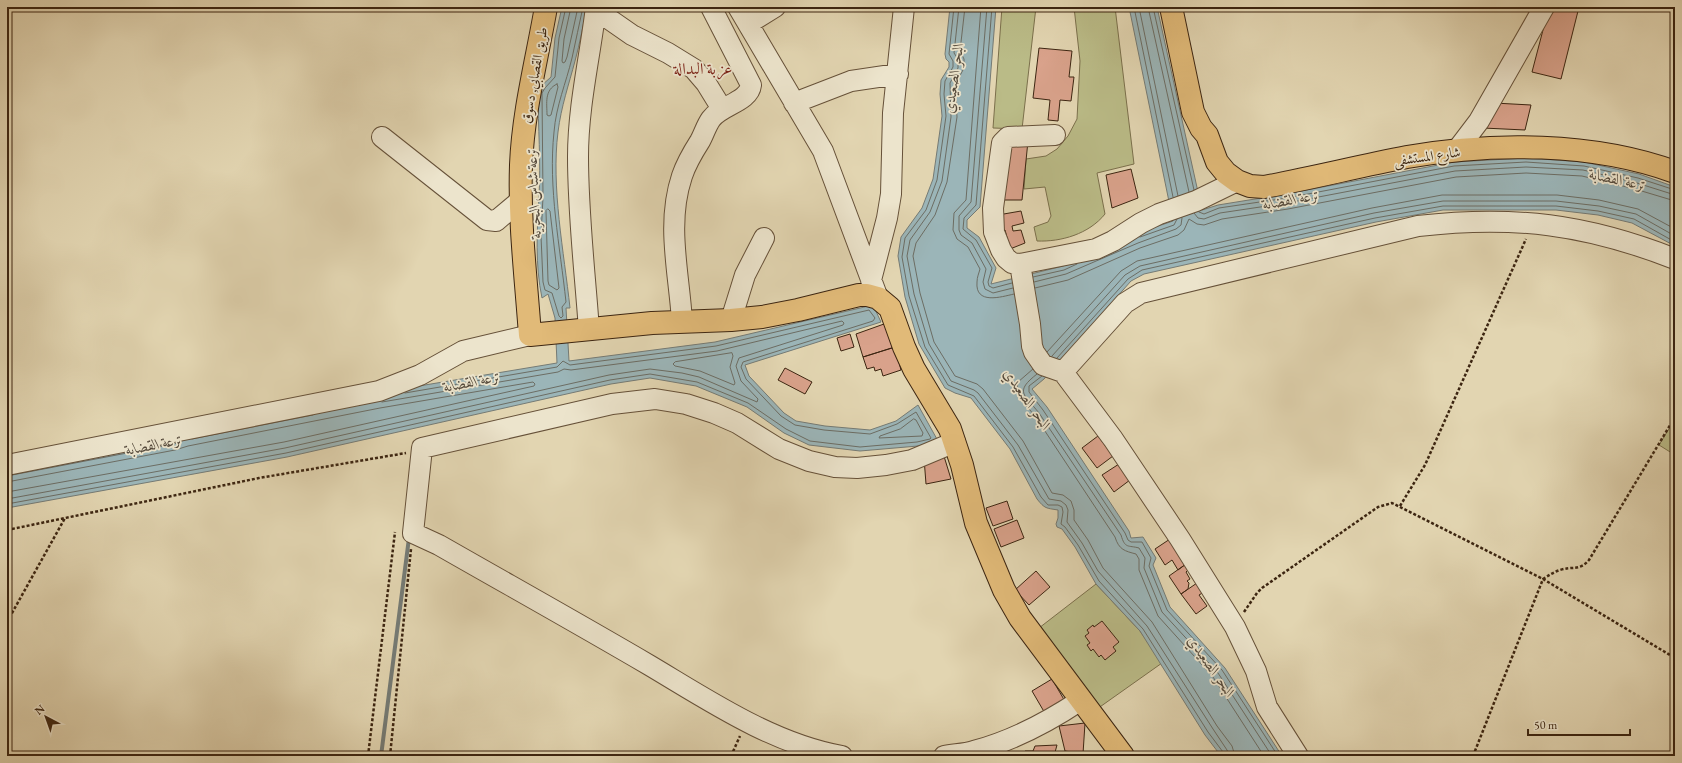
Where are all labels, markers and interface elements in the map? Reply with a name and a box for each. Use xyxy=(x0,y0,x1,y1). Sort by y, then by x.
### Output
street label: طريق القصابي, دسوق xyxy=(517,25,554,125)
water label: البحر الصعيدي xyxy=(939,41,970,115)
district label: عزبة البدالة xyxy=(673,58,732,80)
street label: شارع المستشفى xyxy=(1393,142,1462,173)
water label: ترعة شباس البحرية xyxy=(521,147,546,241)
water label: ترعة القضابة xyxy=(1586,163,1648,194)
water label: ترعة القضابة xyxy=(1259,185,1321,214)
water label: البحر الصعيدي xyxy=(997,364,1056,435)
water label: ترعة القضابة xyxy=(440,366,502,396)
water label: ترعة القضابة xyxy=(122,429,184,459)
water label: البحر الصعيدي xyxy=(1181,631,1240,702)
north arrow xyxy=(26,697,66,737)
text: N xyxy=(31,701,47,718)
scale bar xyxy=(1528,711,1630,737)
text: 50 m xyxy=(1534,717,1558,733)

